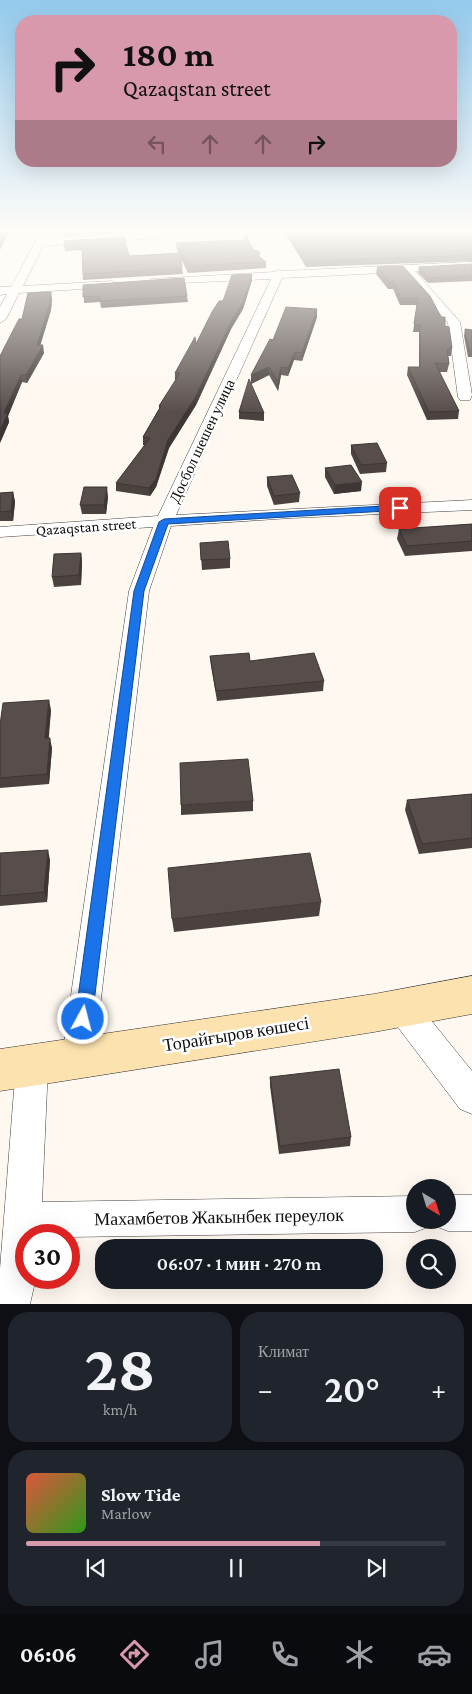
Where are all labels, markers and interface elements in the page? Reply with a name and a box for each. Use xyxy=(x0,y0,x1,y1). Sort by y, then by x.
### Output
icon: right xyxy=(40,35,105,100)
text: 180 m xyxy=(123,35,214,74)
text: Qazaqstan street xyxy=(123,76,271,101)
icon: left xyxy=(143,130,171,158)
icon: ahead xyxy=(196,130,224,158)
icon: ahead xyxy=(249,130,277,158)
icon: right xyxy=(302,130,330,158)
street label: Досбол шешен улица xyxy=(166,376,238,505)
pin xyxy=(379,487,421,529)
icon: arrive xyxy=(386,494,414,522)
street label: Qazaqstan street xyxy=(35,515,138,539)
position arrow xyxy=(56,992,108,1044)
street label: Торайғыров көшесі xyxy=(162,1013,310,1055)
north arrow xyxy=(406,1179,456,1229)
map controls xyxy=(406,1179,456,1289)
street label: Махамбетов Жакынбек переулок xyxy=(94,1205,344,1229)
speed limit sign: 30 xyxy=(15,1224,80,1289)
button: search xyxy=(406,1239,456,1289)
text: 06:07 · 1 мин · 270 m xyxy=(157,1253,321,1274)
text: 28 xyxy=(85,1332,155,1404)
text: Климат xyxy=(258,1343,309,1360)
text: 20° xyxy=(324,1368,380,1410)
text: − xyxy=(258,1374,273,1405)
text: + xyxy=(431,1374,446,1405)
text: km/h xyxy=(103,1401,137,1418)
text: Slow Tide xyxy=(101,1484,181,1505)
text: Marlow xyxy=(101,1505,151,1522)
icon: previous xyxy=(82,1554,110,1582)
icon: pause xyxy=(222,1554,250,1582)
icon: next xyxy=(362,1554,390,1582)
icon: directions xyxy=(117,1637,152,1672)
icon: music xyxy=(192,1637,227,1672)
icon: phone xyxy=(267,1637,302,1672)
icon: climate xyxy=(342,1637,377,1672)
icon: car xyxy=(417,1637,452,1672)
text: 06:06 xyxy=(20,1642,77,1667)

